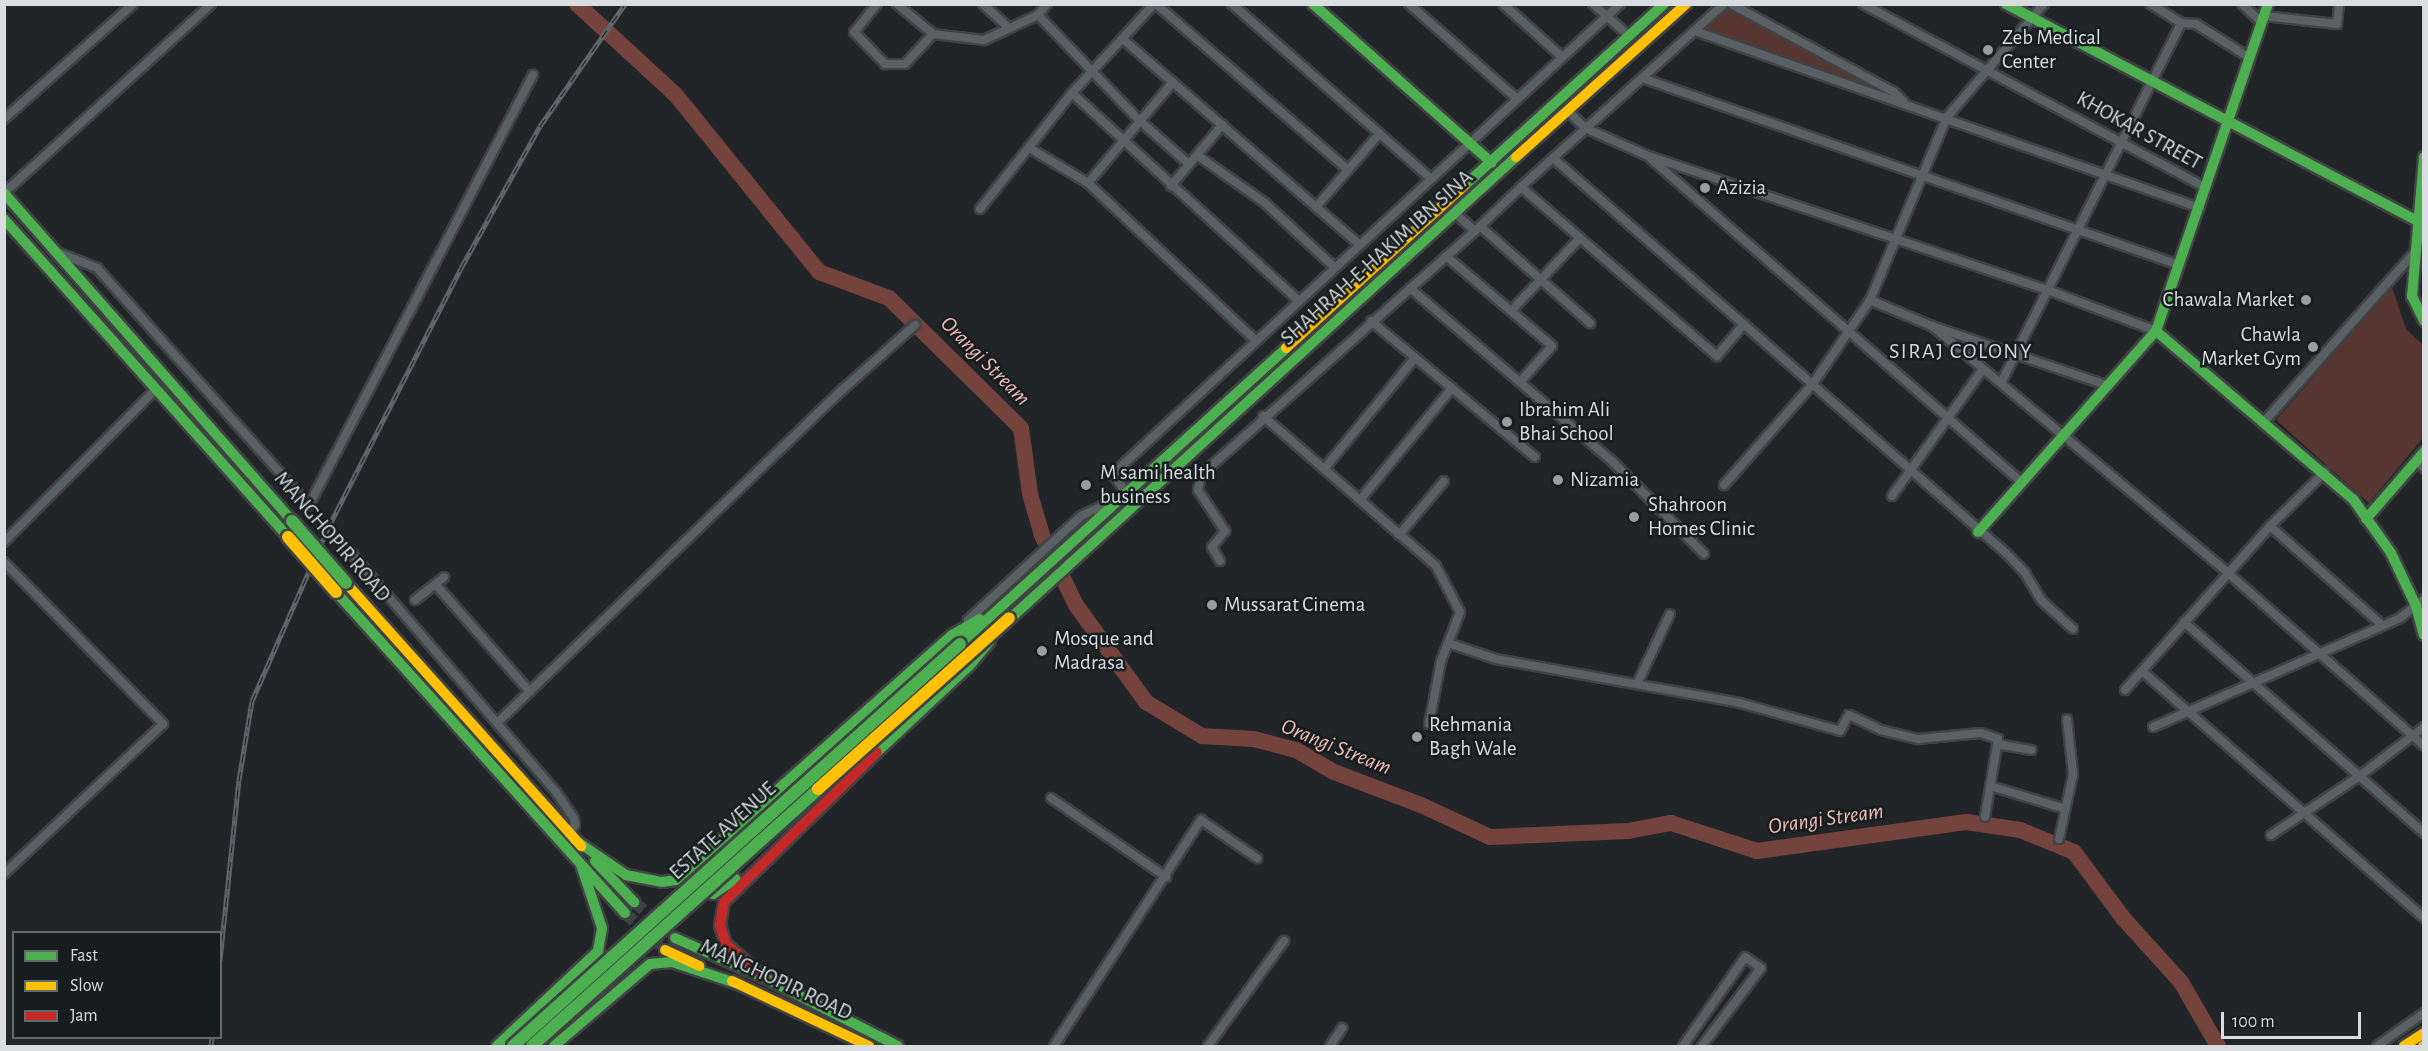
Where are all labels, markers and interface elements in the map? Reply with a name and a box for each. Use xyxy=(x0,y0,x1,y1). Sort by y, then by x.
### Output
place label: Zeb Medical Center xyxy=(2002,25,2101,75)
marker: Zeb Medical Center xyxy=(1979,41,1997,59)
street label: KHOKAR STREET xyxy=(2072,86,2206,176)
street label: SHAHRAH-E-HAKIM IBN SINA xyxy=(1276,165,1478,351)
place label: Azizia xyxy=(1717,175,1766,201)
marker: Azizia xyxy=(1698,181,1712,195)
place label: Chawala Market xyxy=(2163,287,2294,313)
marker: Chawala Market xyxy=(2299,293,2313,307)
water label: Orangi Stream xyxy=(935,311,1035,411)
place label: Chawla Market Gym xyxy=(2201,322,2301,372)
district label: SIRAJ COLONY xyxy=(1889,339,2033,365)
marker: Chawla Market Gym xyxy=(2306,340,2320,354)
place label: Ibrahim Ali Bhai School xyxy=(1519,397,1614,447)
marker: Ibrahim Ali Bhai School xyxy=(1500,415,1514,429)
place label: M sami health business xyxy=(1100,460,1216,510)
street label: MANGHOPIR ROAD xyxy=(269,467,395,607)
place label: Nizamia xyxy=(1570,467,1639,493)
marker: Nizamia xyxy=(1551,473,1565,487)
marker: M sami health business xyxy=(1077,476,1095,494)
place label: Shahroon Homes Clinic xyxy=(1648,492,1755,542)
marker: Shahroon Homes Clinic xyxy=(1625,508,1643,526)
place label: Mussarat Cinema xyxy=(1224,592,1365,618)
marker: Mussarat Cinema xyxy=(1205,598,1219,612)
place label: Mosque and Madrasa xyxy=(1054,626,1154,676)
marker: Mosque and Madrasa xyxy=(1035,644,1049,658)
place label: Rehmania Bagh Wale xyxy=(1429,712,1517,762)
water label: Orangi Stream xyxy=(1277,713,1395,781)
marker: Rehmania Bagh Wale xyxy=(1410,730,1424,744)
street label: ESTATE AVENUE xyxy=(664,776,782,886)
water label: Orangi Stream xyxy=(1767,798,1885,840)
legend xyxy=(12,931,222,1039)
street label: MANGHOPIR ROAD xyxy=(696,934,856,1026)
text: Fast xyxy=(70,947,98,965)
text: Slow xyxy=(70,977,103,995)
scale bar xyxy=(2224,1000,2364,1038)
text: Jam xyxy=(70,1007,98,1025)
text: 100 m xyxy=(2232,1013,2275,1031)

